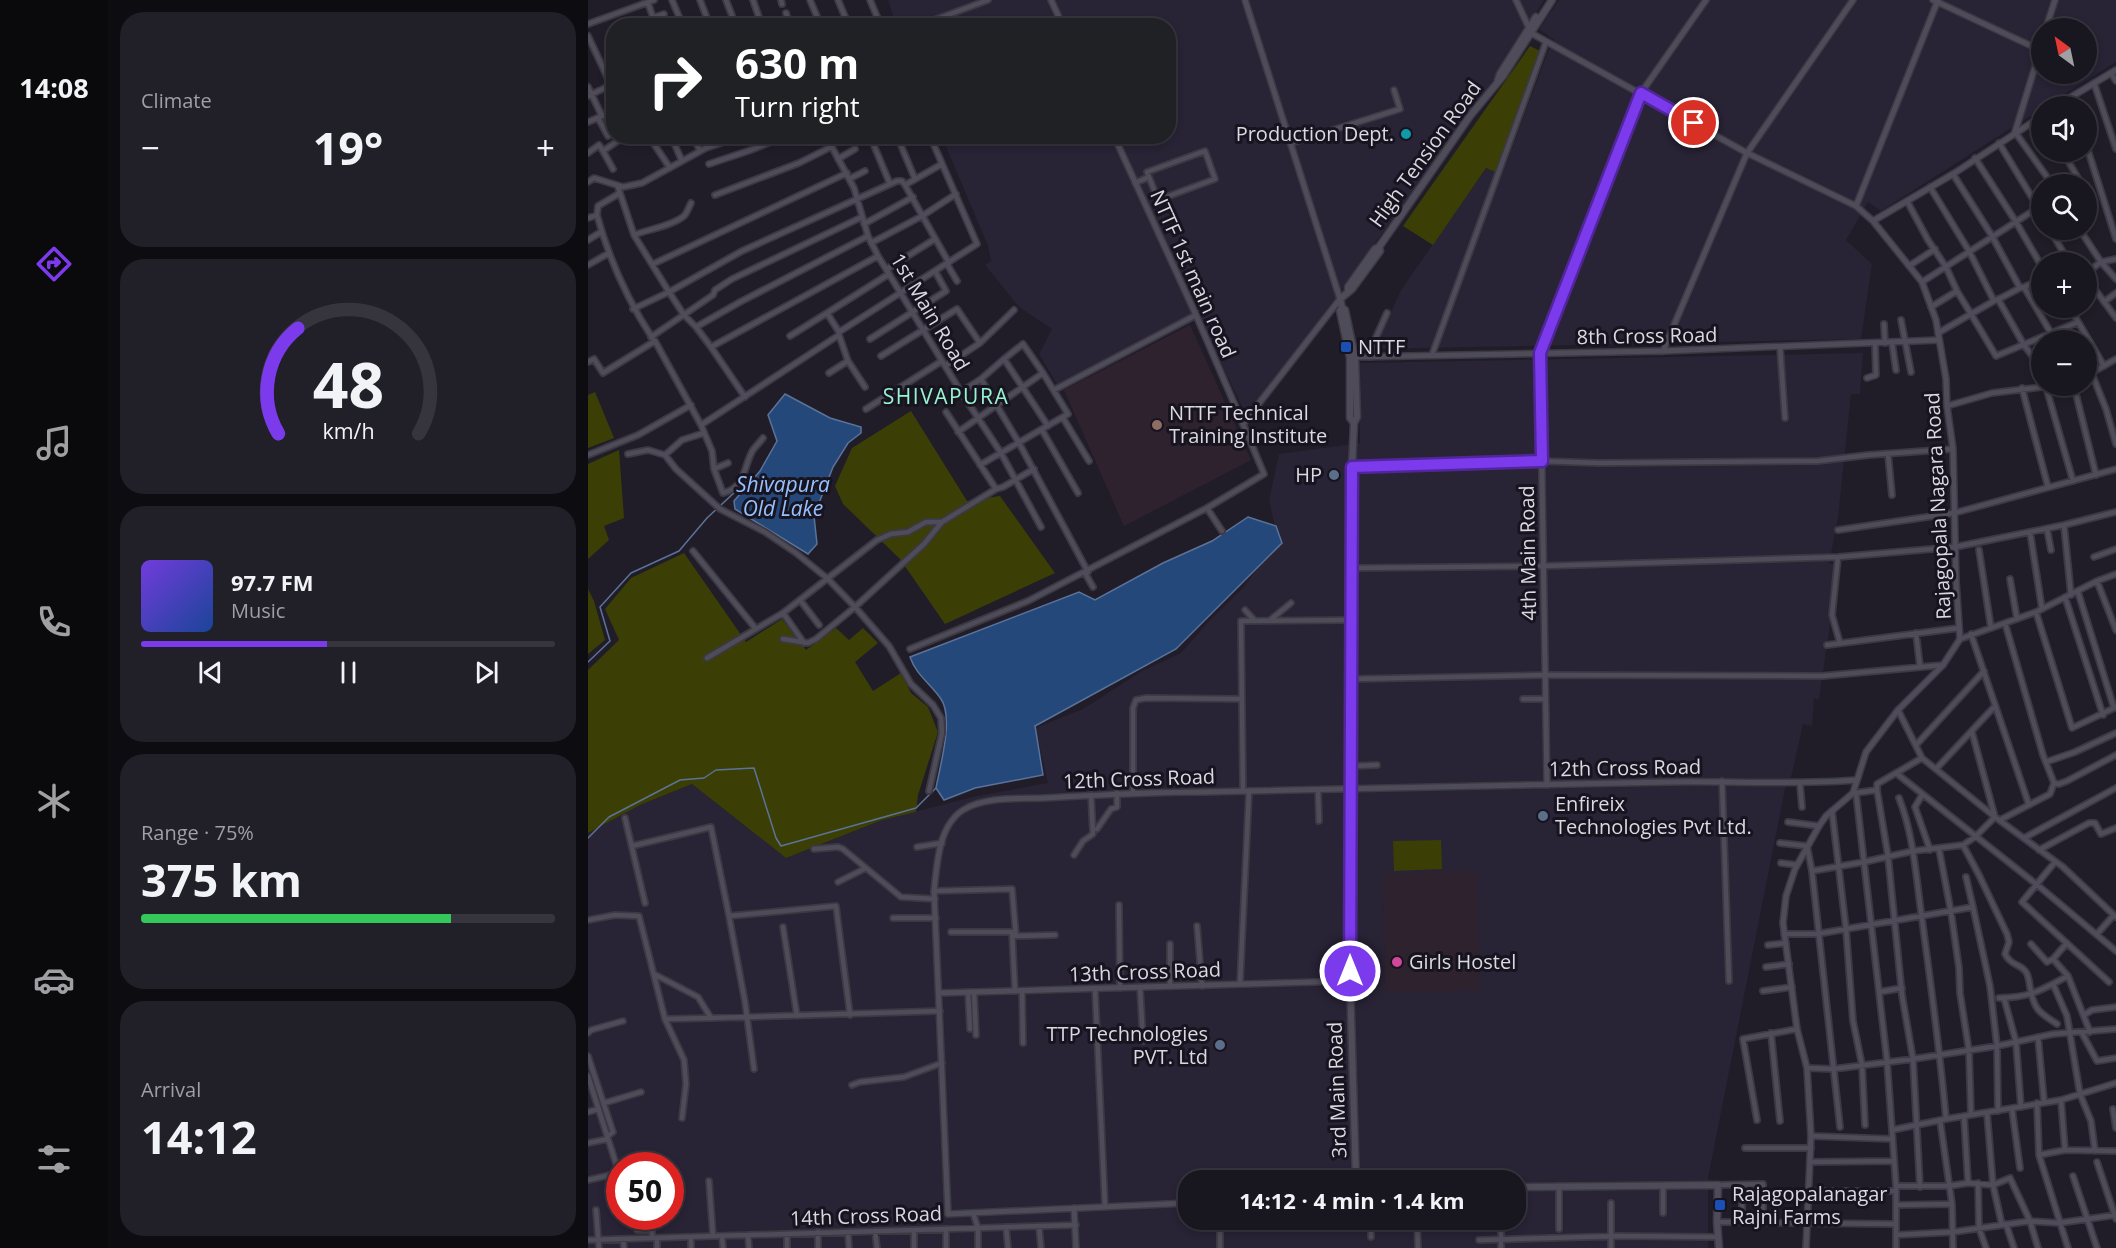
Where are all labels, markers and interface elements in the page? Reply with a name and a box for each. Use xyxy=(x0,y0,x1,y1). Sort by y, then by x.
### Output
north arrow xyxy=(2031,18,2097,84)
map controls xyxy=(2031,18,2097,396)
text: 630 m xyxy=(735,34,859,91)
icon: right xyxy=(636,42,714,120)
text: 14:08 xyxy=(19,69,89,106)
street label: High Tension Road xyxy=(1362,75,1487,232)
text: Climate xyxy=(141,87,212,114)
text: Turn right xyxy=(735,88,860,125)
button: sound xyxy=(2031,96,2097,162)
pin xyxy=(1668,97,1719,148)
icon: arrive xyxy=(1677,106,1710,139)
text: 19° xyxy=(313,117,383,178)
place label: Production Dept. xyxy=(1236,120,1394,147)
text: − xyxy=(141,125,160,170)
text: + xyxy=(536,125,555,170)
marker: Production Dept. xyxy=(1399,127,1413,141)
button: search xyxy=(2031,174,2097,240)
street label: NTTF 1st main road xyxy=(1144,185,1243,362)
icon: directions xyxy=(33,243,75,285)
street label: 1st Main Road xyxy=(885,248,976,376)
button: + xyxy=(2031,252,2097,318)
street label: 8th Cross Road xyxy=(1576,321,1718,350)
button: − xyxy=(2031,330,2097,396)
place label: NTTF xyxy=(1358,333,1405,360)
marker: NTTF xyxy=(1339,340,1353,354)
text: 48 xyxy=(312,341,384,426)
district label: SHIVAPURA xyxy=(883,382,1009,410)
street label: Rajagopala Nagara Road xyxy=(1918,392,1957,620)
place label: NTTF Technical Training Institute xyxy=(1169,399,1327,449)
text: km/h xyxy=(322,416,374,445)
marker: NTTF Technical Training Institute xyxy=(1150,418,1164,432)
icon: music xyxy=(33,422,75,464)
place label: HP xyxy=(1295,461,1322,488)
marker: HP xyxy=(1327,468,1341,482)
water label: Shivapura Old Lake xyxy=(736,470,830,522)
street label: 4th Main Road xyxy=(1513,485,1542,621)
text: 97.7 FM xyxy=(231,567,314,597)
text: Music xyxy=(231,597,285,624)
icon: phone xyxy=(33,601,75,643)
icon: previous xyxy=(194,656,227,689)
icon: pause xyxy=(332,656,365,689)
icon: next xyxy=(470,656,503,689)
street label: 12th Cross Road xyxy=(1549,753,1701,782)
street label: 12th Cross Road xyxy=(1062,762,1216,795)
icon: climate xyxy=(33,780,75,822)
place label: Enfireix Technologies Pvt Ltd. xyxy=(1555,790,1752,840)
marker: Enfireix Technologies Pvt Ltd. xyxy=(1536,809,1550,823)
text: Range · 75% xyxy=(141,819,254,846)
text: 375 km xyxy=(141,849,302,910)
position arrow xyxy=(1318,939,1382,1003)
place label: Girls Hostel xyxy=(1409,948,1516,975)
street label: 13th Cross Road xyxy=(1068,955,1222,988)
marker: Girls Hostel xyxy=(1390,955,1404,969)
icon: car xyxy=(33,959,75,1001)
place label: TTP Technologies PVT. Ltd xyxy=(1047,1020,1208,1070)
street label: 3rd Main Road xyxy=(1321,1021,1352,1159)
marker: TTP Technologies PVT. Ltd xyxy=(1213,1038,1227,1052)
text: Arrival xyxy=(141,1076,201,1103)
text: 14:12 xyxy=(141,1106,257,1167)
icon: filters xyxy=(33,1138,75,1180)
speed limit sign: 50 xyxy=(606,1152,684,1230)
place label: Rajagopalanagar Rajni Farms xyxy=(1732,1180,1888,1230)
text: 14:12 · 4 min · 1.4 km xyxy=(1239,1185,1465,1215)
marker: Rajagopalanagar Rajni Farms xyxy=(1713,1198,1727,1212)
street label: 14th Cross Road xyxy=(789,1199,943,1232)

